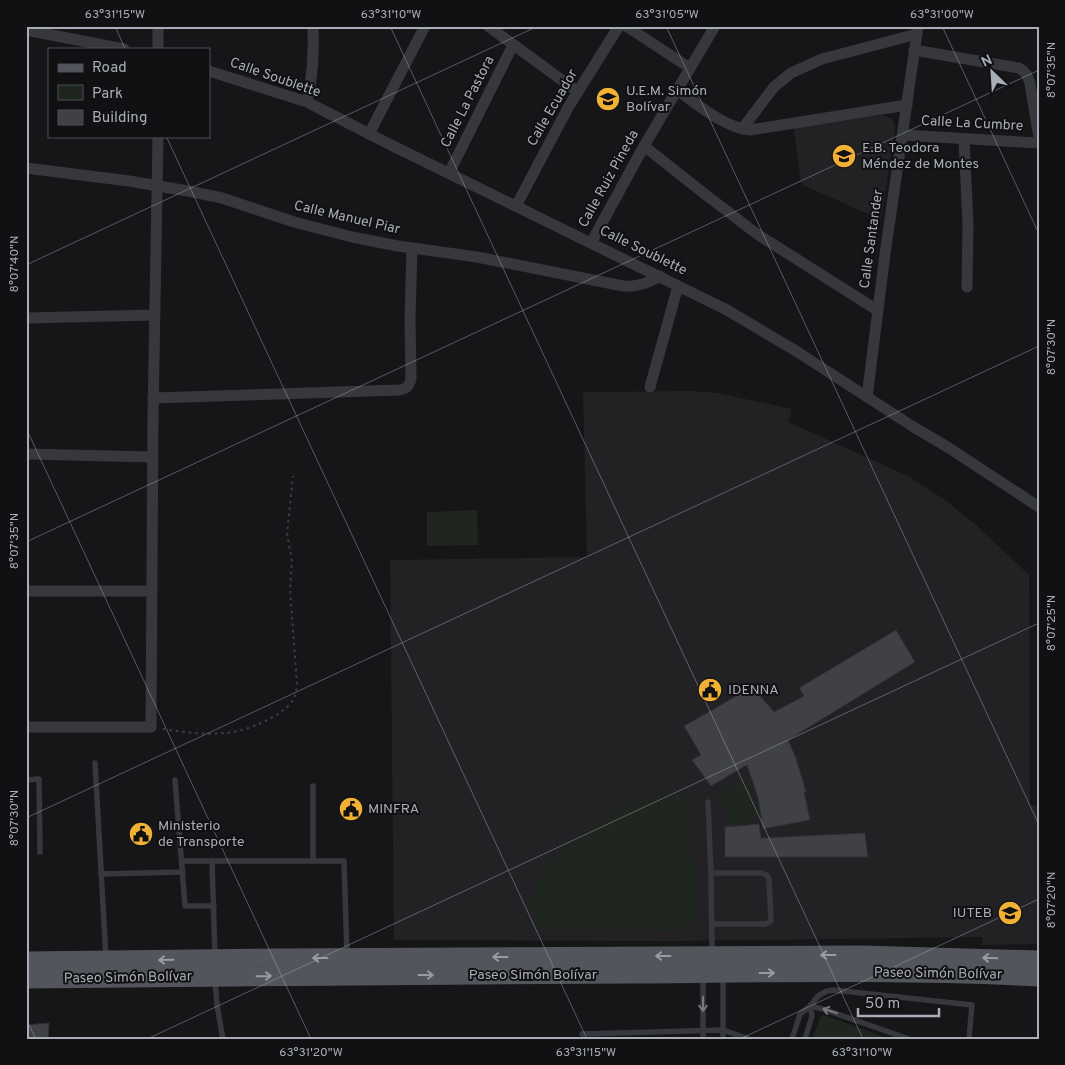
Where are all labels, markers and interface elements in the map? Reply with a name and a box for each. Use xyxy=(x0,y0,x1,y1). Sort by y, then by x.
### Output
text: 63°31'15"W xyxy=(85,7,145,23)
text: 63°31'10"W xyxy=(361,7,421,23)
text: 63°31'05"W xyxy=(635,7,699,23)
text: 63°31'00"W xyxy=(910,7,974,23)
text: 8°07'35"N xyxy=(1044,42,1060,98)
legend xyxy=(48,48,210,138)
north arrow xyxy=(968,48,1018,98)
text: N xyxy=(979,52,995,71)
street label: Calle La Pastora xyxy=(438,53,498,151)
street label: Calle Soublette xyxy=(227,54,323,102)
text: Road xyxy=(92,59,127,78)
street label: Calle Ecuador xyxy=(524,66,582,149)
place label: U.E.M. Simón Bolívar xyxy=(626,83,707,116)
text: Park xyxy=(92,85,123,104)
school or university icon: U.E.M. Simón Bolívar xyxy=(595,86,621,112)
text: Building xyxy=(92,109,147,128)
street label: Calle La Cumbre xyxy=(920,113,1024,135)
street label: Calle Ruiz Pineda xyxy=(575,127,643,231)
place label: E.B. Teodora Méndez de Montes xyxy=(862,140,979,173)
school or university icon: E.B. Teodora Méndez de Montes xyxy=(831,143,857,169)
street label: Calle Santander xyxy=(857,188,887,290)
street label: Calle Manuel Piar xyxy=(292,198,402,239)
street label: Calle Soublette xyxy=(597,223,689,279)
text: 8°07'40"N xyxy=(7,236,23,292)
text: 8°07'30"N xyxy=(1044,319,1060,375)
text: 8°07'35"N xyxy=(7,513,23,569)
text: 8°07'25"N xyxy=(1044,595,1060,651)
public building icon: IDENNA xyxy=(697,677,723,703)
place label: IDENNA xyxy=(728,682,779,699)
text: 8°07'30"N xyxy=(7,790,23,846)
public building icon: MINFRA xyxy=(338,796,364,822)
place label: MINFRA xyxy=(368,801,419,818)
place label: Ministerio de Transporte xyxy=(158,818,244,851)
public building icon: Ministerio de Transporte xyxy=(128,821,154,847)
text: 8°07'20"N xyxy=(1044,872,1060,928)
school or university icon: IUTEB xyxy=(997,900,1023,926)
place label: IUTEB xyxy=(953,905,992,922)
one-way arrow xyxy=(820,950,836,960)
one-way arrow xyxy=(655,951,672,961)
one-way arrow xyxy=(493,952,509,962)
one-way arrow xyxy=(313,953,329,963)
one-way arrow xyxy=(982,954,998,963)
one-way arrow xyxy=(158,955,174,965)
street label: Paseo Simón Bolívar xyxy=(874,964,1003,984)
street label: Paseo Simón Bolívar xyxy=(469,967,598,984)
street label: Paseo Simón Bolívar xyxy=(64,968,193,988)
one-way arrow xyxy=(759,969,775,978)
one-way arrow xyxy=(418,970,434,980)
one-way arrow xyxy=(256,971,272,981)
scale bar xyxy=(858,985,939,1017)
text: 50 m xyxy=(865,995,900,1014)
one-way arrow xyxy=(698,996,708,1012)
one-way arrow xyxy=(822,1006,838,1016)
text: 63°31'20"W xyxy=(279,1045,343,1061)
text: 63°31'15"W xyxy=(556,1045,616,1061)
text: 63°31'10"W xyxy=(832,1045,892,1061)

